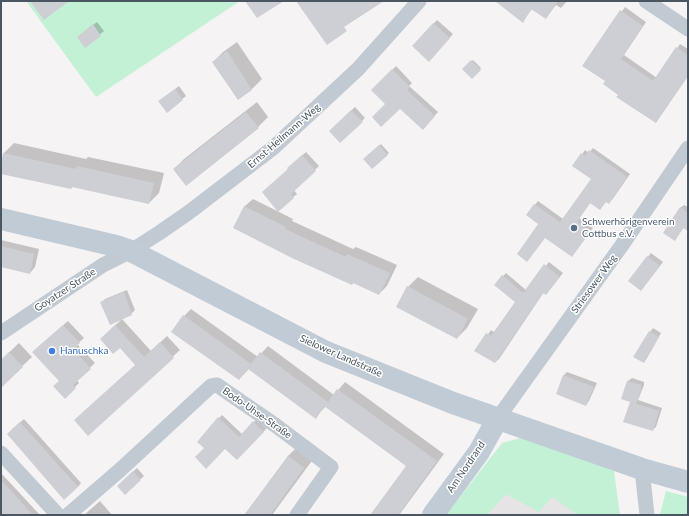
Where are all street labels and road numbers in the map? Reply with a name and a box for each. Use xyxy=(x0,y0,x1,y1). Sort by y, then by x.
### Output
street label: Ernst-Heilmann-Weg xyxy=(245,101,323,171)
street label: Striesower Weg xyxy=(569,252,619,316)
street label: Goyatzer Straße xyxy=(32,266,98,314)
street label: Sielower Landstraße xyxy=(298,332,384,380)
street label: Bodo-Uhse-Straße xyxy=(220,385,294,441)
street label: Am Nordrand xyxy=(444,439,488,495)

